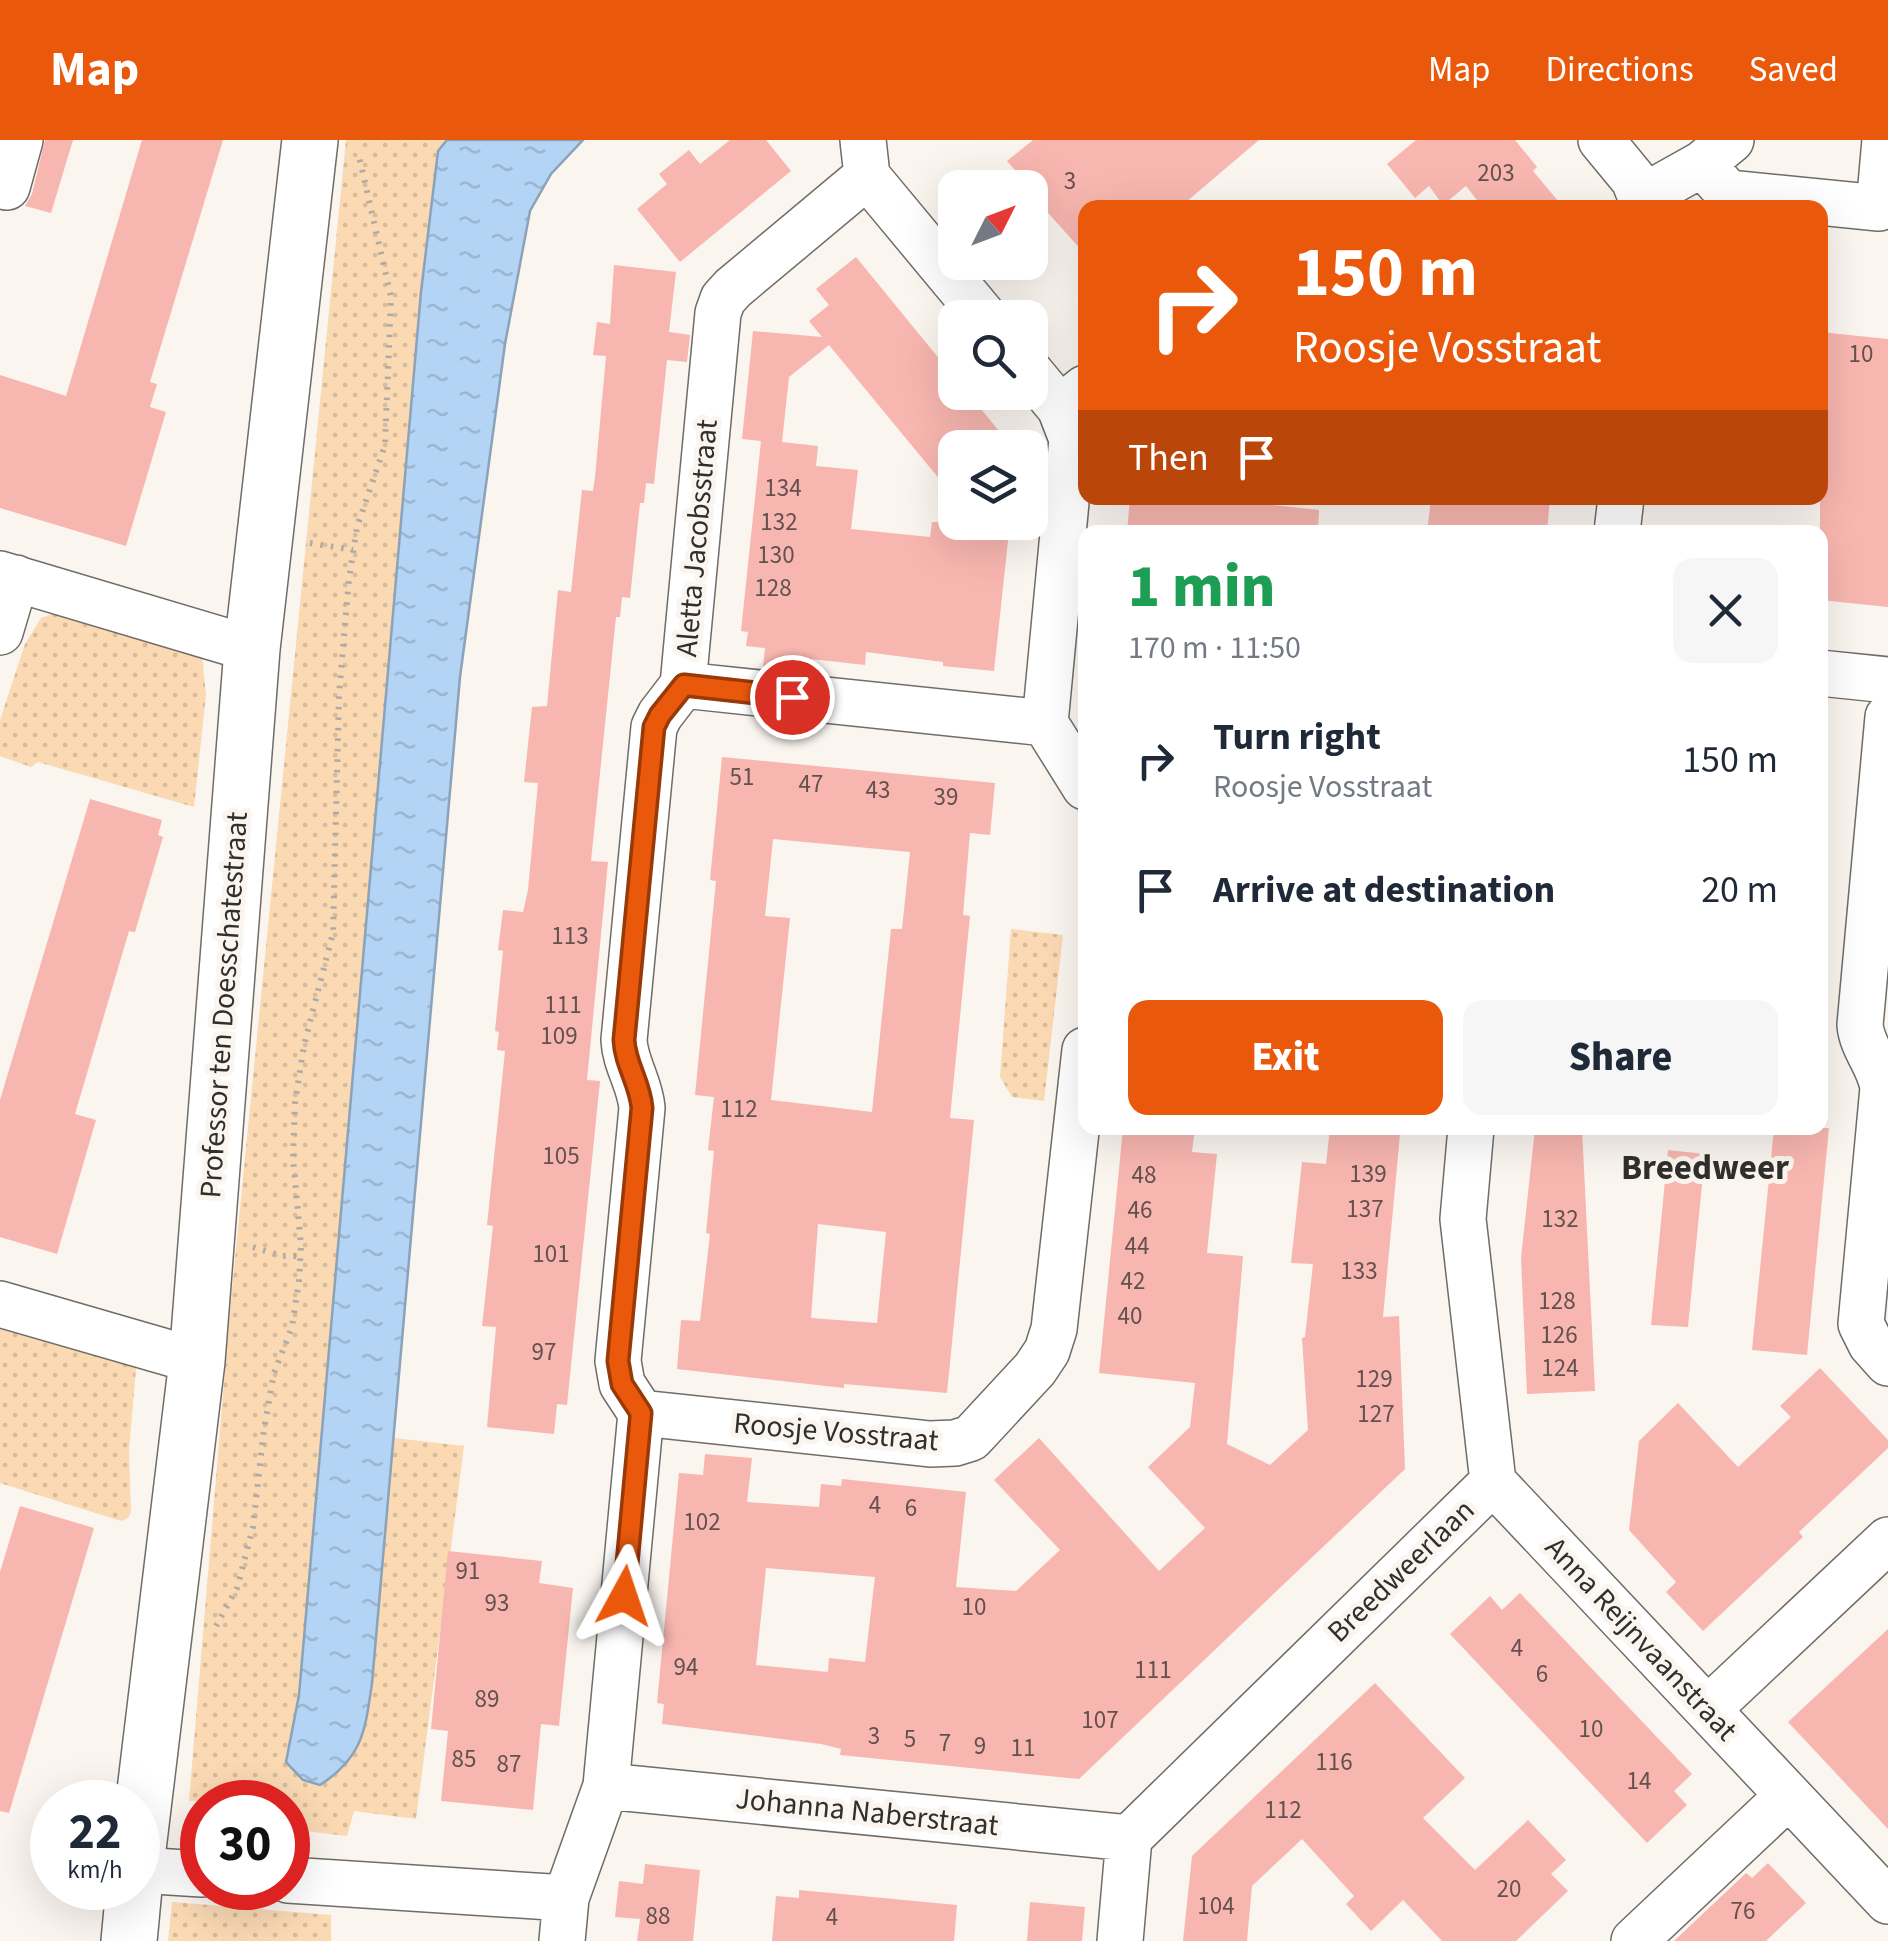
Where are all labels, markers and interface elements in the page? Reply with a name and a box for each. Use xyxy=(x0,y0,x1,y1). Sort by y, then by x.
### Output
text: Map xyxy=(50,36,139,104)
text: Map xyxy=(1428,45,1491,95)
text: Directions xyxy=(1546,45,1694,95)
text: Saved xyxy=(1749,45,1838,95)
house number: 203 xyxy=(1477,155,1515,191)
house number: 3 xyxy=(1064,163,1076,199)
north arrow xyxy=(938,170,1048,280)
map controls xyxy=(938,170,1048,540)
text: 150 m xyxy=(1293,223,1478,323)
icon: right xyxy=(1128,240,1258,370)
button: search xyxy=(938,300,1048,410)
text: Roosje Vosstraat xyxy=(1293,316,1601,380)
house number: 10 xyxy=(1849,336,1873,372)
street label: Aletta Jacobsstraat xyxy=(665,417,729,659)
button: layers xyxy=(938,430,1048,540)
icon: arrive xyxy=(1229,430,1284,485)
text: Then xyxy=(1128,431,1209,485)
house number: 134 xyxy=(764,470,802,506)
house number: 132 xyxy=(760,504,798,540)
house number: 130 xyxy=(757,537,795,573)
text: 1 min xyxy=(1128,545,1275,630)
button: close xyxy=(1673,558,1778,663)
house number: 128 xyxy=(754,570,792,606)
text: 170 m · 11:50 xyxy=(1128,625,1301,671)
pin xyxy=(750,655,835,740)
icon: arrive xyxy=(765,670,820,725)
text: Turn right xyxy=(1213,710,1381,764)
icon: right xyxy=(1128,733,1183,788)
text: 150 m xyxy=(1682,733,1778,787)
house number: 51 xyxy=(730,759,754,795)
text: Roosje Vosstraat xyxy=(1213,764,1432,810)
house number: 47 xyxy=(799,766,823,802)
house number: 43 xyxy=(866,772,890,808)
house number: 39 xyxy=(934,779,958,815)
street label: Professor ten Doesschatestraat xyxy=(189,810,259,1200)
icon: arrive xyxy=(1128,863,1183,918)
text: Arrive at destination xyxy=(1213,863,1555,917)
text: 20 m xyxy=(1701,863,1778,917)
house number: 113 xyxy=(551,918,589,954)
house number: 111 xyxy=(544,987,582,1023)
button: Exit xyxy=(1128,1000,1443,1115)
button: Share xyxy=(1463,1000,1778,1115)
house number: 109 xyxy=(540,1018,578,1054)
house number: 112 xyxy=(720,1091,758,1127)
house number: 105 xyxy=(542,1138,580,1174)
district label: Breedweer xyxy=(1621,1143,1789,1193)
house number: 139 xyxy=(1349,1156,1387,1192)
house number: 48 xyxy=(1132,1157,1156,1193)
house number: 137 xyxy=(1346,1191,1384,1227)
house number: 46 xyxy=(1128,1192,1152,1228)
house number: 132 xyxy=(1541,1201,1579,1237)
house number: 44 xyxy=(1125,1228,1149,1264)
house number: 101 xyxy=(532,1236,570,1272)
house number: 133 xyxy=(1340,1253,1378,1289)
house number: 42 xyxy=(1121,1263,1145,1299)
house number: 128 xyxy=(1538,1283,1576,1319)
house number: 40 xyxy=(1118,1298,1142,1334)
house number: 126 xyxy=(1540,1317,1578,1353)
house number: 97 xyxy=(532,1334,556,1370)
house number: 124 xyxy=(1541,1350,1579,1386)
house number: 129 xyxy=(1355,1361,1393,1397)
house number: 127 xyxy=(1357,1396,1395,1432)
street label: Roosje Vosstraat xyxy=(732,1402,940,1462)
house number: 4 xyxy=(869,1487,881,1523)
house number: 6 xyxy=(905,1490,917,1526)
street label: Breedweerlaan xyxy=(1318,1490,1484,1652)
house number: 102 xyxy=(683,1504,721,1540)
street label: Anna Reijnvaanstraat xyxy=(1535,1527,1747,1751)
position arrow xyxy=(572,1544,676,1648)
house number: 91 xyxy=(456,1553,480,1589)
house number: 93 xyxy=(485,1585,509,1621)
house number: 10 xyxy=(962,1589,986,1625)
house number: 4 xyxy=(1511,1630,1523,1666)
house number: 94 xyxy=(674,1649,698,1685)
house number: 111 xyxy=(1134,1652,1172,1688)
house number: 6 xyxy=(1536,1656,1548,1692)
house number: 89 xyxy=(475,1681,499,1717)
house number: 107 xyxy=(1081,1702,1119,1738)
house number: 10 xyxy=(1579,1711,1603,1747)
house number: 3 xyxy=(868,1718,880,1754)
house number: 5 xyxy=(904,1721,916,1757)
house number: 7 xyxy=(939,1725,951,1761)
house number: 9 xyxy=(974,1728,986,1764)
house number: 11 xyxy=(1011,1730,1035,1766)
house number: 85 xyxy=(452,1741,476,1777)
house number: 116 xyxy=(1315,1744,1353,1780)
house number: 87 xyxy=(497,1746,521,1782)
house number: 14 xyxy=(1627,1763,1651,1799)
street label: Johanna Naberstraat xyxy=(733,1777,1001,1847)
speed limit sign: 30 xyxy=(180,1780,310,1910)
house number: 112 xyxy=(1264,1792,1302,1828)
text: 22 xyxy=(69,1797,121,1868)
text: km/h xyxy=(67,1852,123,1888)
house number: 20 xyxy=(1497,1871,1521,1907)
house number: 104 xyxy=(1197,1888,1235,1924)
house number: 76 xyxy=(1731,1893,1755,1929)
house number: 88 xyxy=(646,1898,670,1934)
house number: 4 xyxy=(826,1899,838,1935)

